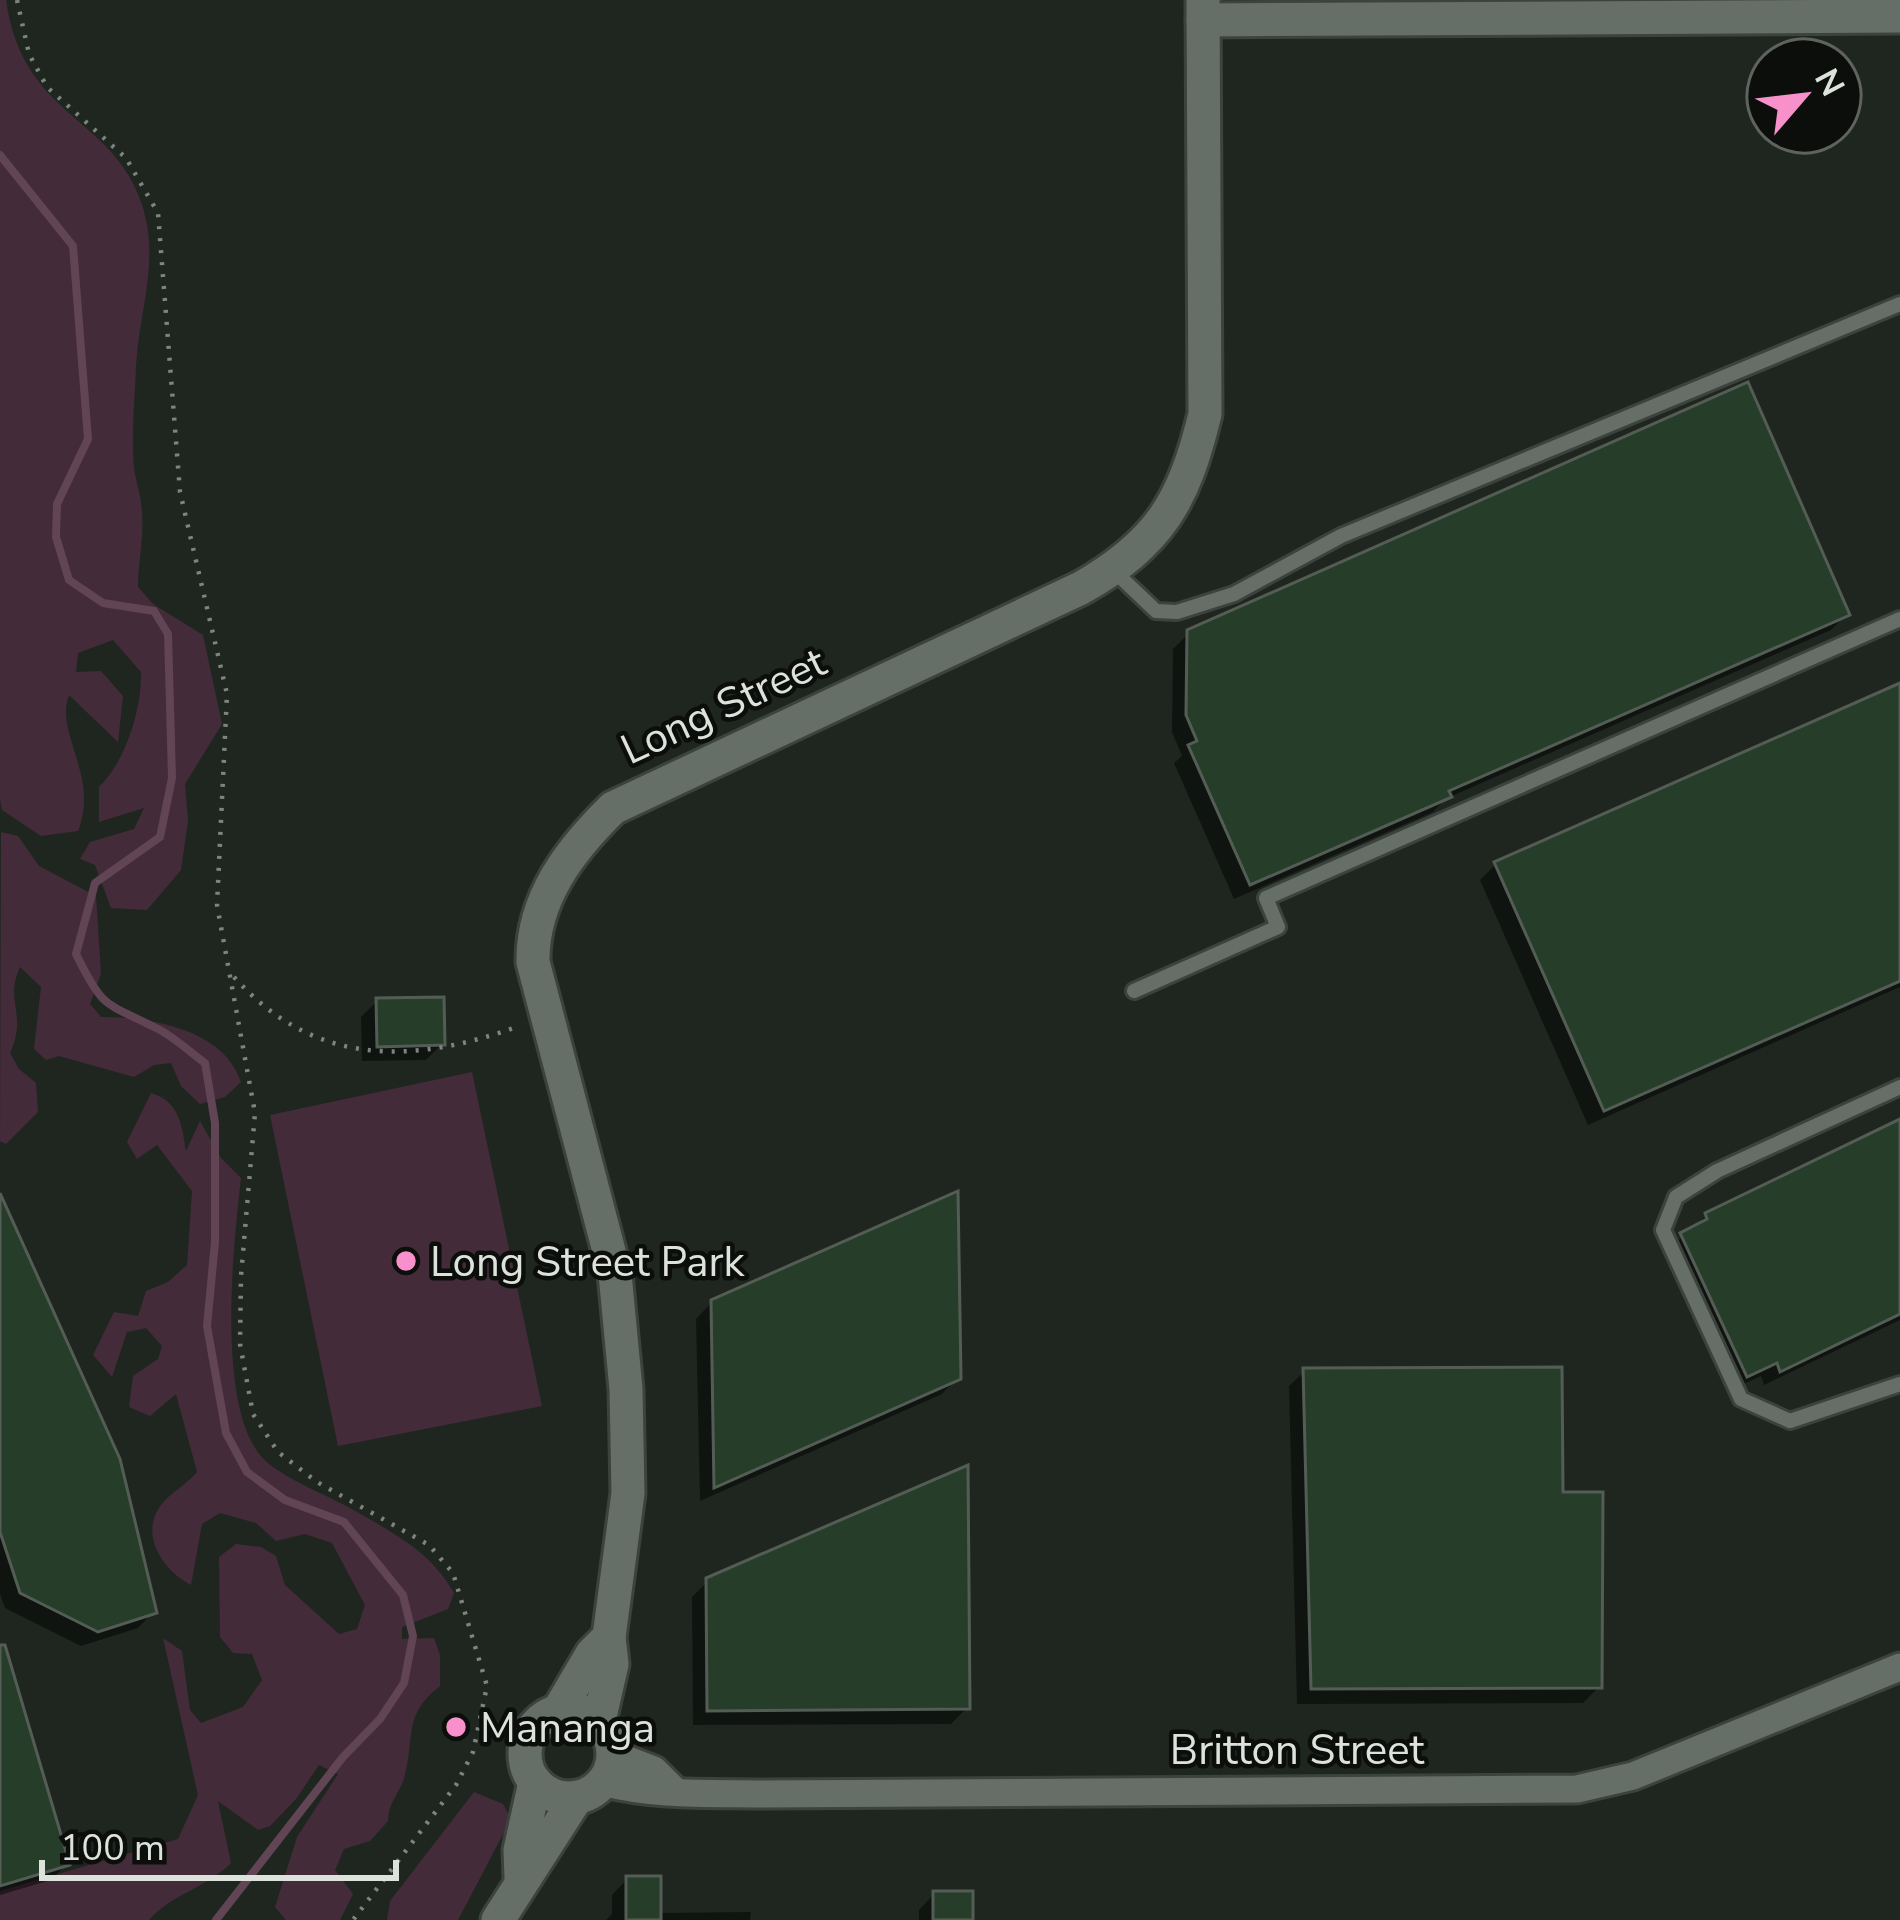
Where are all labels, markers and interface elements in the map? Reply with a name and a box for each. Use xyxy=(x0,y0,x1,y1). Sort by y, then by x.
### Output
north arrow xyxy=(1744,36,1864,156)
text: N xyxy=(1804,61,1855,104)
street label: Long Street xyxy=(612,634,836,779)
place label: Long Street Park xyxy=(430,1234,745,1291)
marker: Long Street Park xyxy=(393,1248,419,1274)
place label: Mananga xyxy=(480,1700,655,1757)
marker: Mananga xyxy=(443,1714,469,1740)
street label: Britton Street xyxy=(1170,1722,1424,1779)
scale bar xyxy=(42,1806,396,1880)
text: 100 m xyxy=(60,1824,165,1873)

